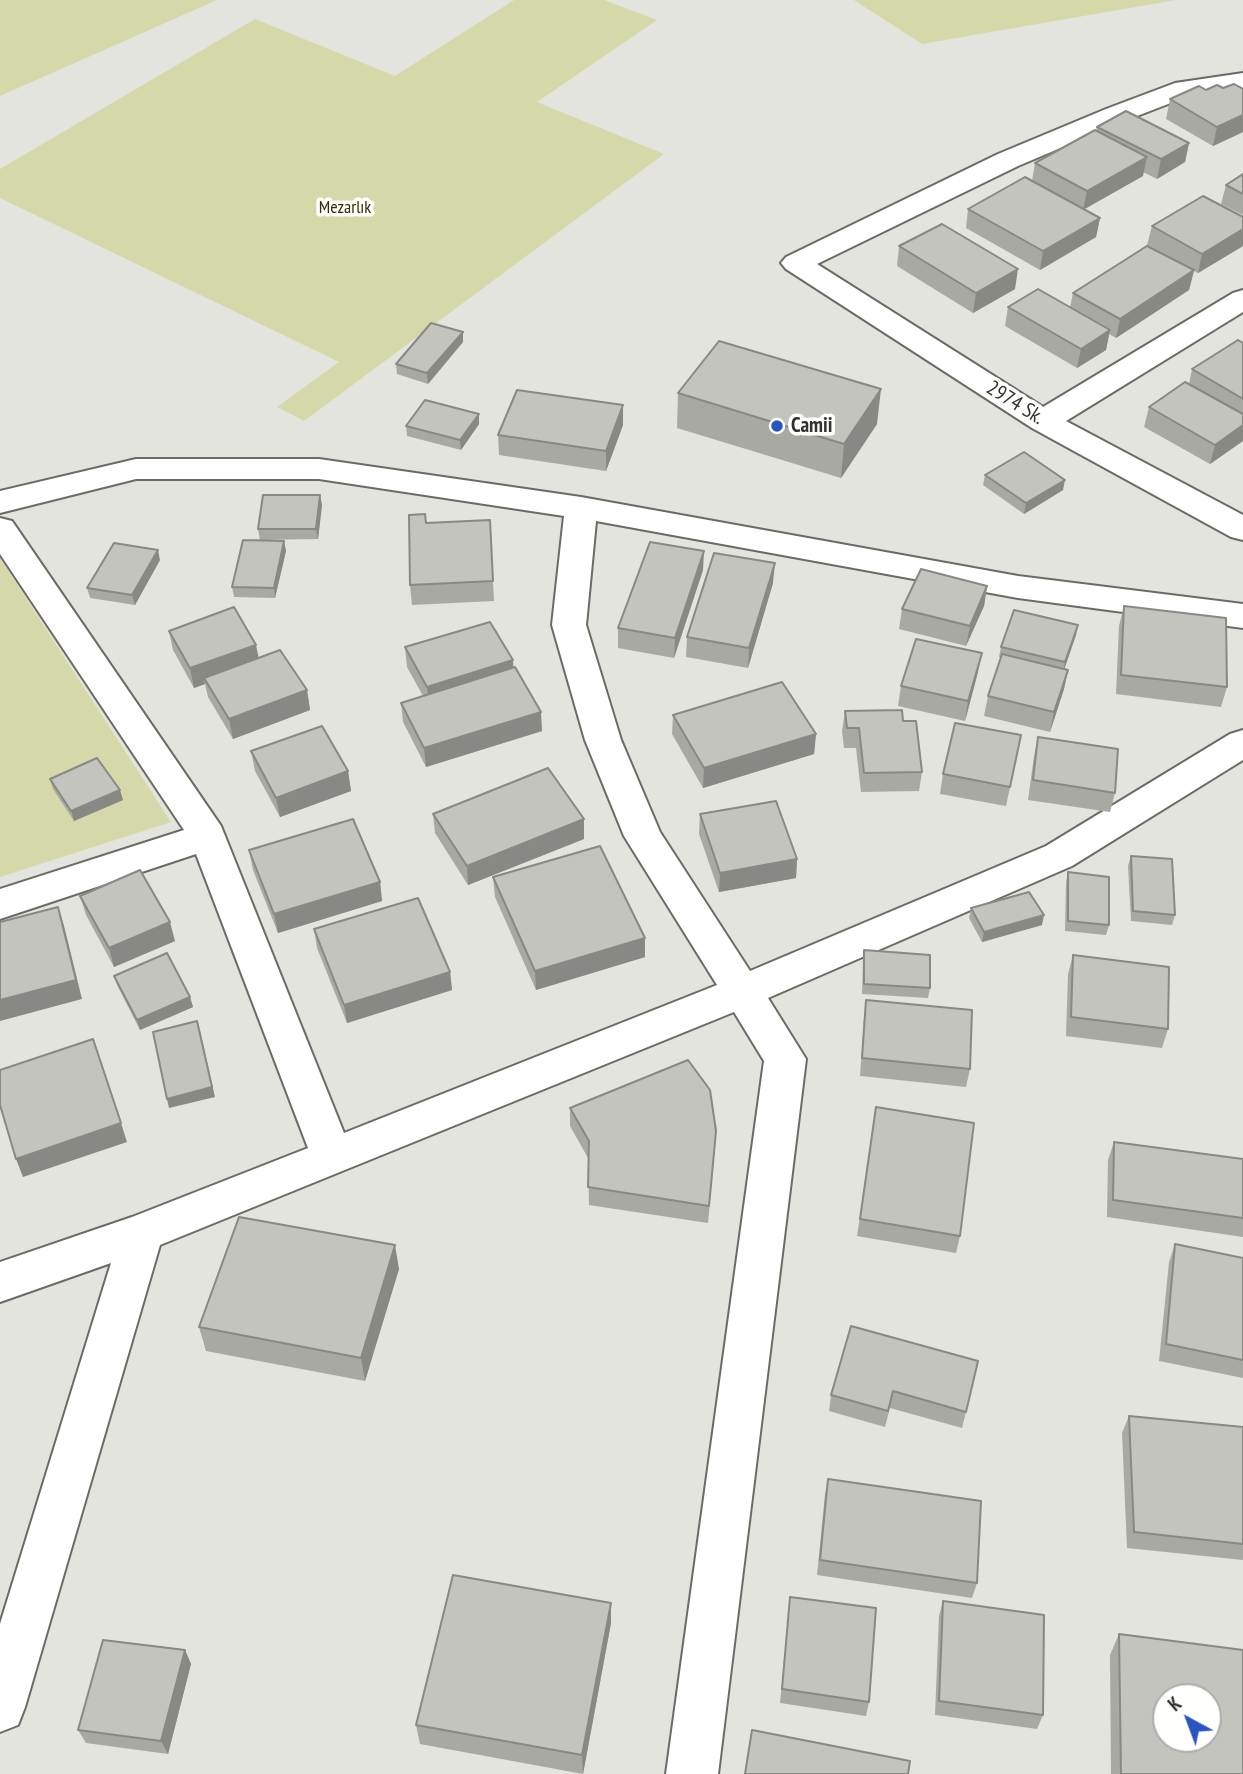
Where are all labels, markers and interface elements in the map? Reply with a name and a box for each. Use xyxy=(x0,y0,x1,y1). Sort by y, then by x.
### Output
park label: Mezarlık xyxy=(319,197,371,219)
street label: 2974 Sk. xyxy=(982,376,1048,430)
place label: Camii xyxy=(791,413,832,439)
marker: Camii xyxy=(769,418,785,434)
north arrow xyxy=(1152,1683,1222,1753)
text: K xyxy=(1163,1691,1186,1716)

